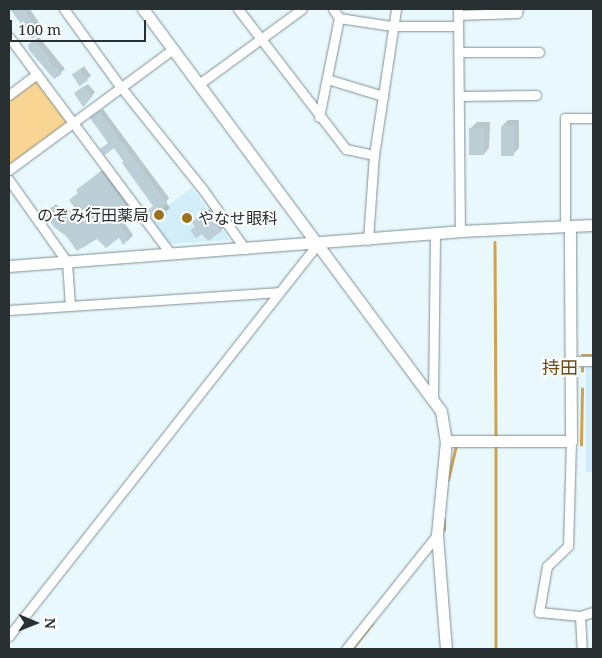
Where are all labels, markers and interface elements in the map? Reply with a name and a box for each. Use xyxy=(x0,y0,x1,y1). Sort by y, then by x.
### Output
scale bar xyxy=(12,10,149,42)
text: 100 m xyxy=(18,19,61,39)
place label: のぞみ行田薬局 xyxy=(37,205,149,225)
place label: やなせ眼科 xyxy=(198,208,278,228)
marker: のぞみ行田薬局 xyxy=(153,209,165,221)
marker: やなせ眼科 xyxy=(180,211,194,225)
district label: 持田 xyxy=(542,356,578,378)
north arrow xyxy=(10,598,60,648)
text: N xyxy=(41,618,60,629)

